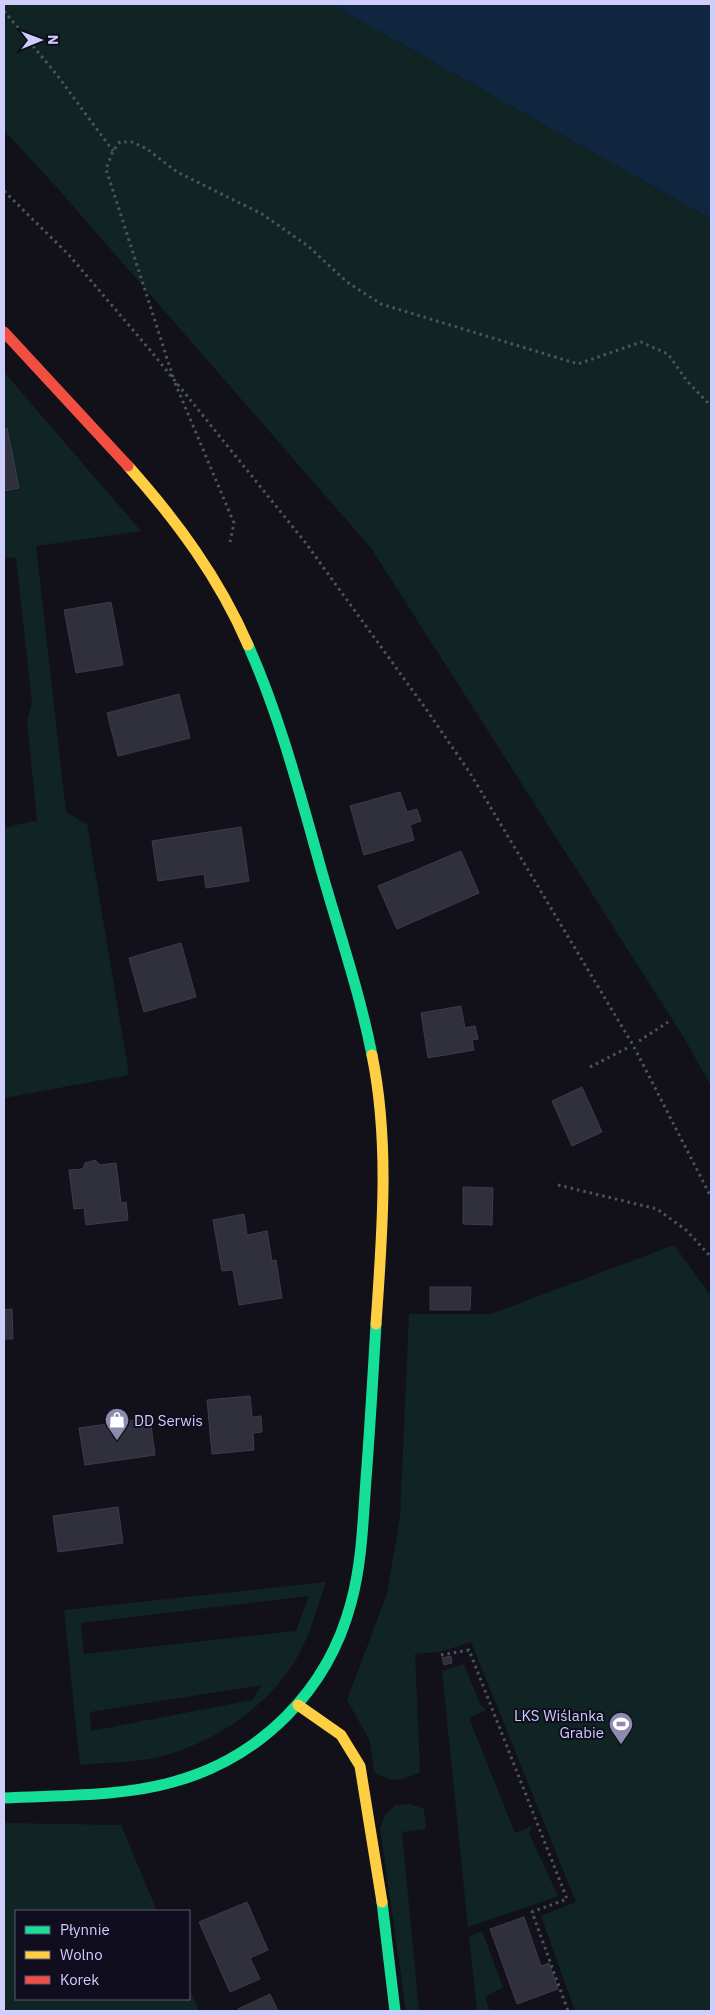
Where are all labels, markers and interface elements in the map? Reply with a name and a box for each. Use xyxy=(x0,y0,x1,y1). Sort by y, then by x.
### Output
north arrow xyxy=(15,15,65,65)
text: N xyxy=(44,35,62,45)
shop icon: DD Serwis xyxy=(104,1407,130,1441)
place label: DD Serwis xyxy=(134,1411,203,1430)
place label: LKS Wiślanka Grabie xyxy=(514,1706,604,1742)
sports icon: LKS Wiślanka Grabie xyxy=(608,1711,634,1745)
legend xyxy=(15,1910,190,2000)
text: Płynnie xyxy=(60,1920,110,1939)
text: Wolno xyxy=(60,1945,103,1964)
text: Korek xyxy=(60,1970,99,1989)

